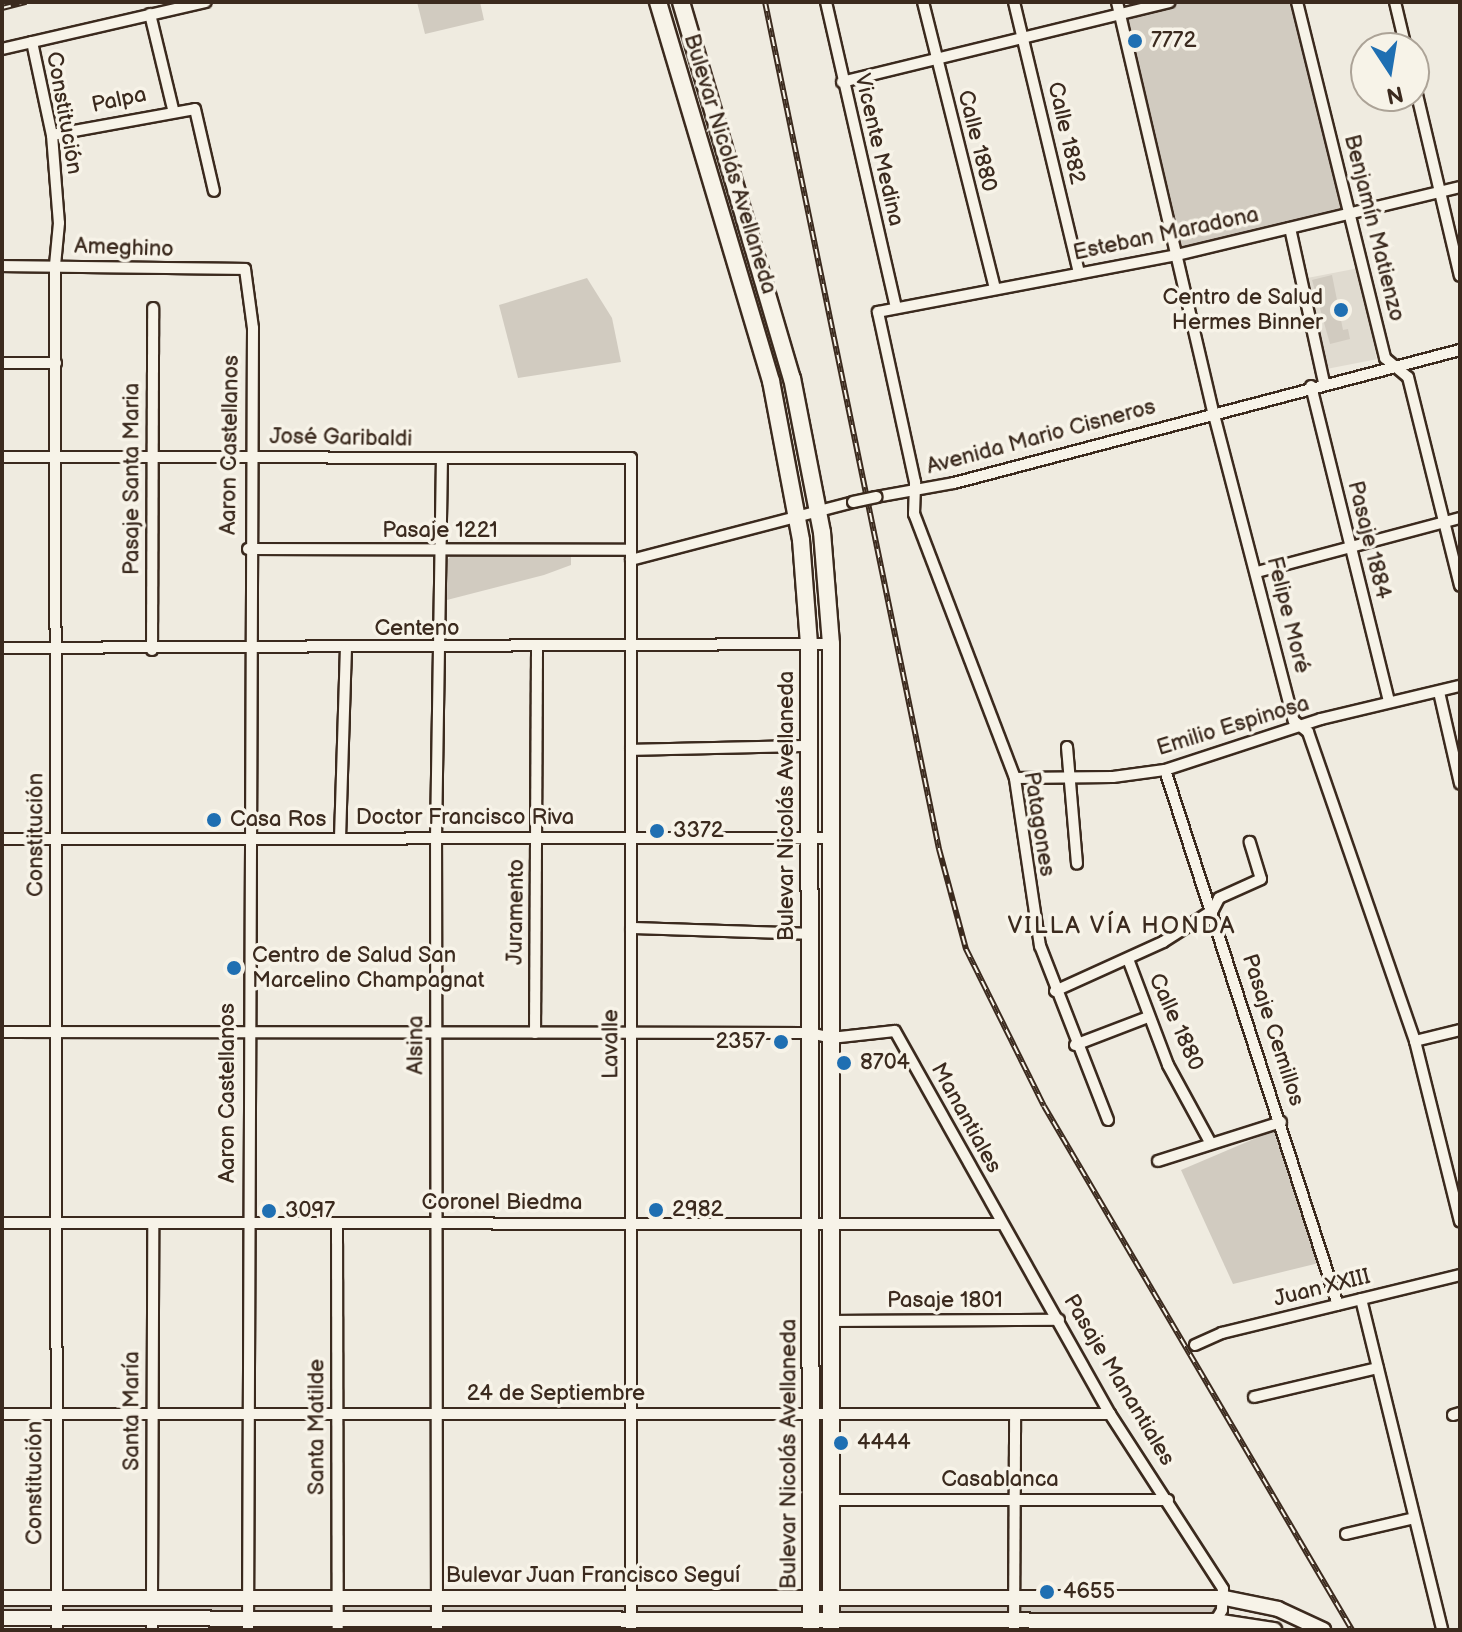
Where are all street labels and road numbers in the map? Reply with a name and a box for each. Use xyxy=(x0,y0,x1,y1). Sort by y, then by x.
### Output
street label: Bulevar Nicolás Avellaneda xyxy=(678,31,782,297)
street label: Constitución xyxy=(40,50,88,176)
street label: Vicente Medina xyxy=(849,71,909,229)
street label: Calle 1882 xyxy=(1041,79,1091,187)
street label: Palpa xyxy=(89,81,149,119)
street label: Calle 1880 xyxy=(952,87,1002,195)
street label: Benjamín Matienzo xyxy=(1338,132,1410,324)
street label: Esteban Maradona xyxy=(1071,201,1261,267)
street label: Ameghino xyxy=(74,233,174,263)
street label: Aaron Castellanos xyxy=(215,355,245,535)
street label: Pasaje Santa Maria xyxy=(119,383,145,575)
street label: Avenida Mario Cisneros xyxy=(924,394,1158,480)
street label: José Garibaldi xyxy=(269,424,413,452)
street label: Pasaje 1884 xyxy=(1342,478,1396,602)
street label: Pasaje 1221 xyxy=(382,518,498,544)
street label: Felipe Moré xyxy=(1261,554,1315,676)
street label: Centeno xyxy=(374,616,460,642)
street label: Bulevar Nicolás Avellaneda xyxy=(774,671,800,941)
street label: Emilio Espinosa xyxy=(1154,690,1312,762)
street label: Patagones xyxy=(1018,770,1060,878)
street label: Constitución xyxy=(23,773,49,897)
street label: Doctor Francisco Riva xyxy=(356,805,574,831)
street label: Juramento xyxy=(502,859,530,965)
street label: Pasaje Cemillos xyxy=(1236,951,1310,1109)
street label: Calle 1880 xyxy=(1143,969,1209,1075)
street label: Aaron Castellanos xyxy=(215,1003,241,1183)
street label: Lavalle xyxy=(598,1009,624,1079)
street label: Alsina xyxy=(403,1015,429,1075)
street label: Manantiales xyxy=(925,1058,1007,1178)
street label: Coronel Biedma xyxy=(422,1190,582,1216)
street label: Juan XXIII xyxy=(1270,1263,1374,1313)
street label: Pasaje 1801 xyxy=(887,1288,1003,1314)
street label: Pasaje Manantiales xyxy=(1058,1290,1180,1470)
street label: Bulevar Nicolás Avellaneda xyxy=(776,1319,802,1589)
street label: Santa María xyxy=(119,1351,145,1471)
street label: Santa Matilde xyxy=(304,1359,330,1495)
street label: 24 de Septiembre xyxy=(467,1381,645,1407)
street label: Constitución xyxy=(22,1421,48,1545)
street label: Casablanca xyxy=(941,1467,1059,1493)
street label: Bulevar Juan Francisco Seguí xyxy=(445,1563,741,1589)

